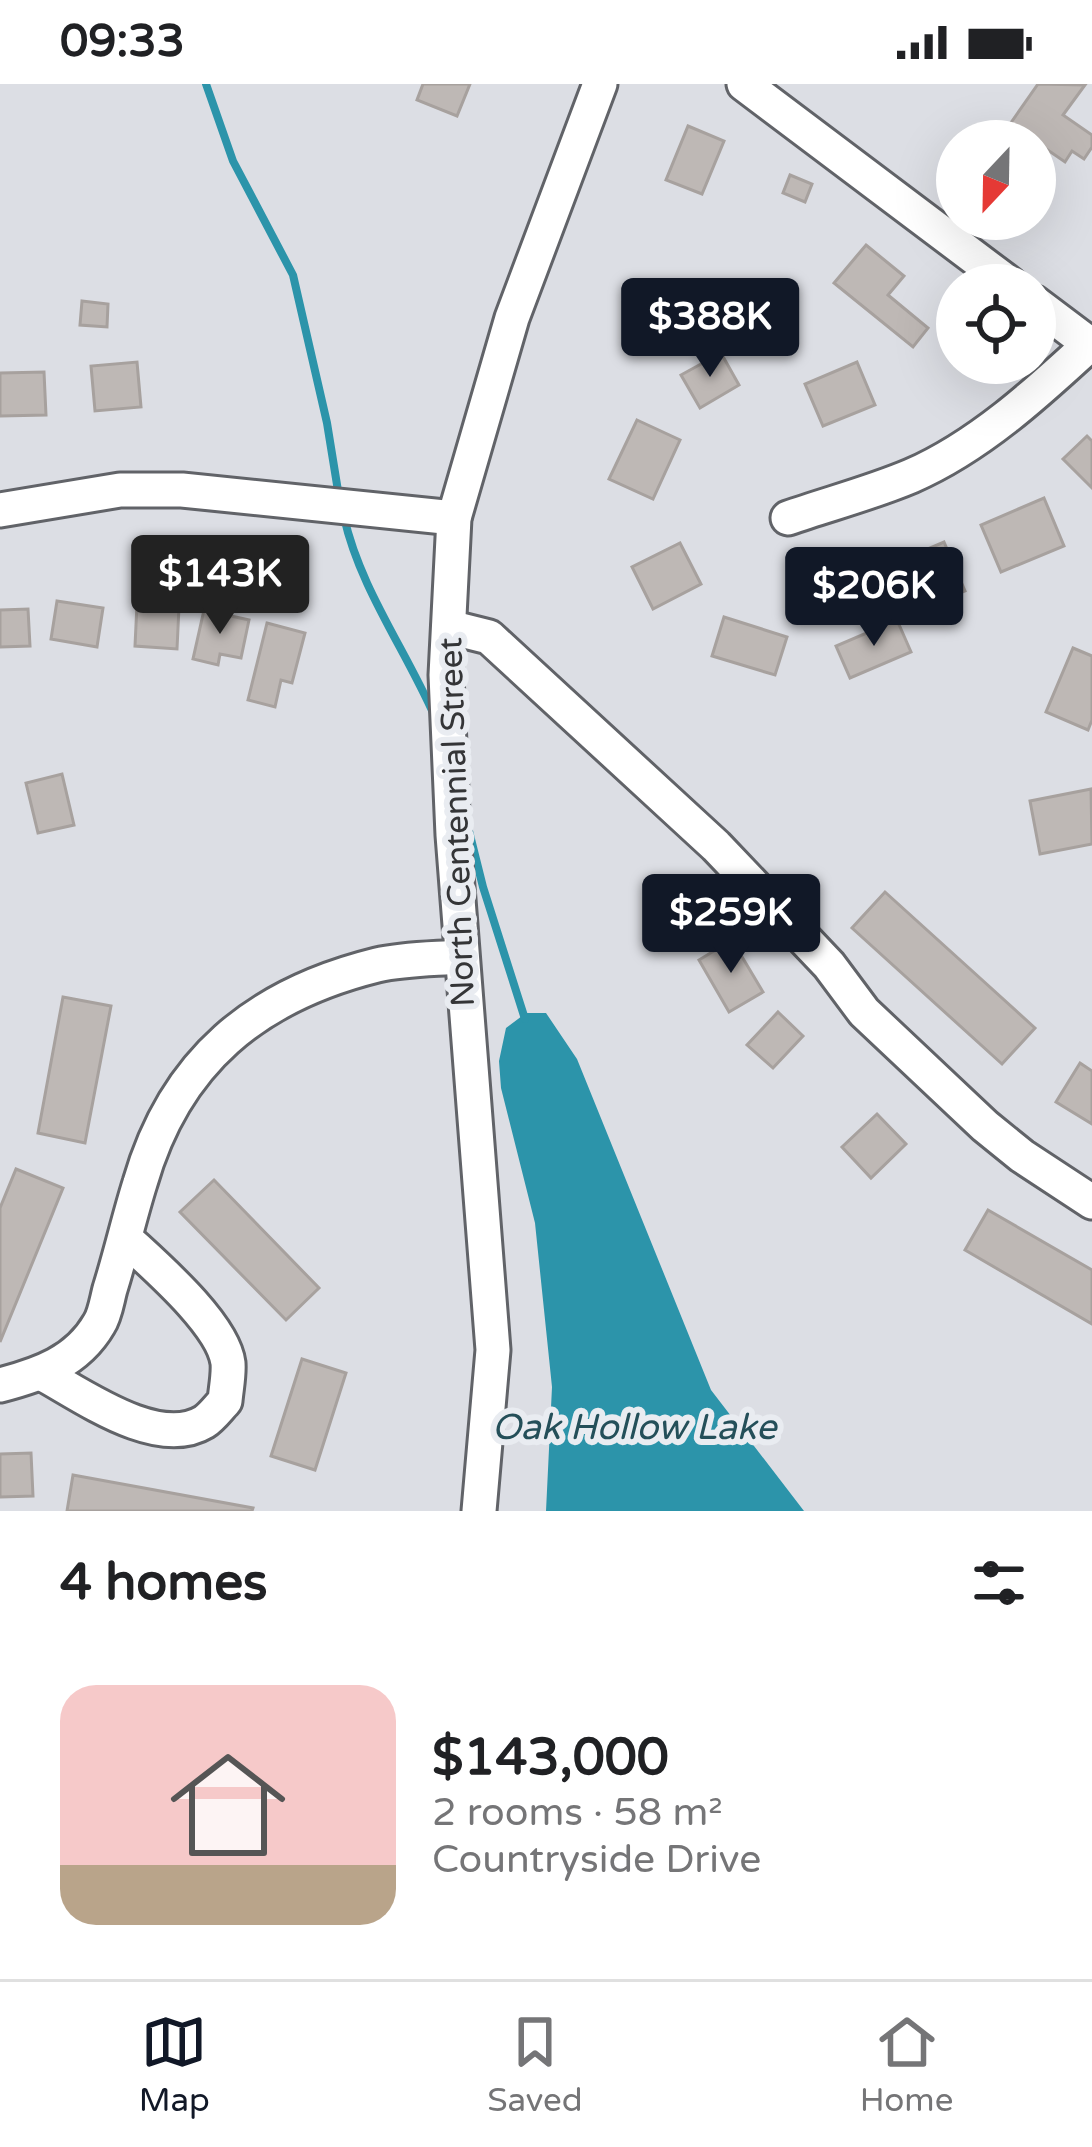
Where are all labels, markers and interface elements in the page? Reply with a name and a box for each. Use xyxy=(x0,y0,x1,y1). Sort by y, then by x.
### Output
text: 09:33 xyxy=(60,15,185,69)
north arrow xyxy=(936,120,1056,240)
map controls xyxy=(936,120,1056,384)
button: locate xyxy=(936,264,1056,384)
pin: $388K xyxy=(626,278,794,380)
text: $388K xyxy=(648,293,772,340)
pin: $143K xyxy=(136,535,304,637)
pin: $206K xyxy=(790,547,958,649)
text: $143K xyxy=(158,550,282,597)
text: $206K xyxy=(812,562,936,609)
street label: North Centennial Street xyxy=(431,636,483,1008)
pin: $259K xyxy=(647,874,815,976)
text: $259K xyxy=(669,889,793,936)
water label: Oak Hollow Lake xyxy=(492,1406,778,1449)
icon: filters xyxy=(966,1550,1032,1616)
text: 4 homes xyxy=(60,1552,268,1614)
text: $143,000 xyxy=(432,1727,669,1789)
icon: home xyxy=(156,1733,300,1877)
text: 2 rooms · 58 m² xyxy=(432,1789,723,1836)
text: Countryside Drive xyxy=(432,1836,761,1883)
tab: Map xyxy=(139,2009,210,2120)
tab: Saved xyxy=(487,2009,583,2120)
tab: Home xyxy=(860,2009,953,2120)

